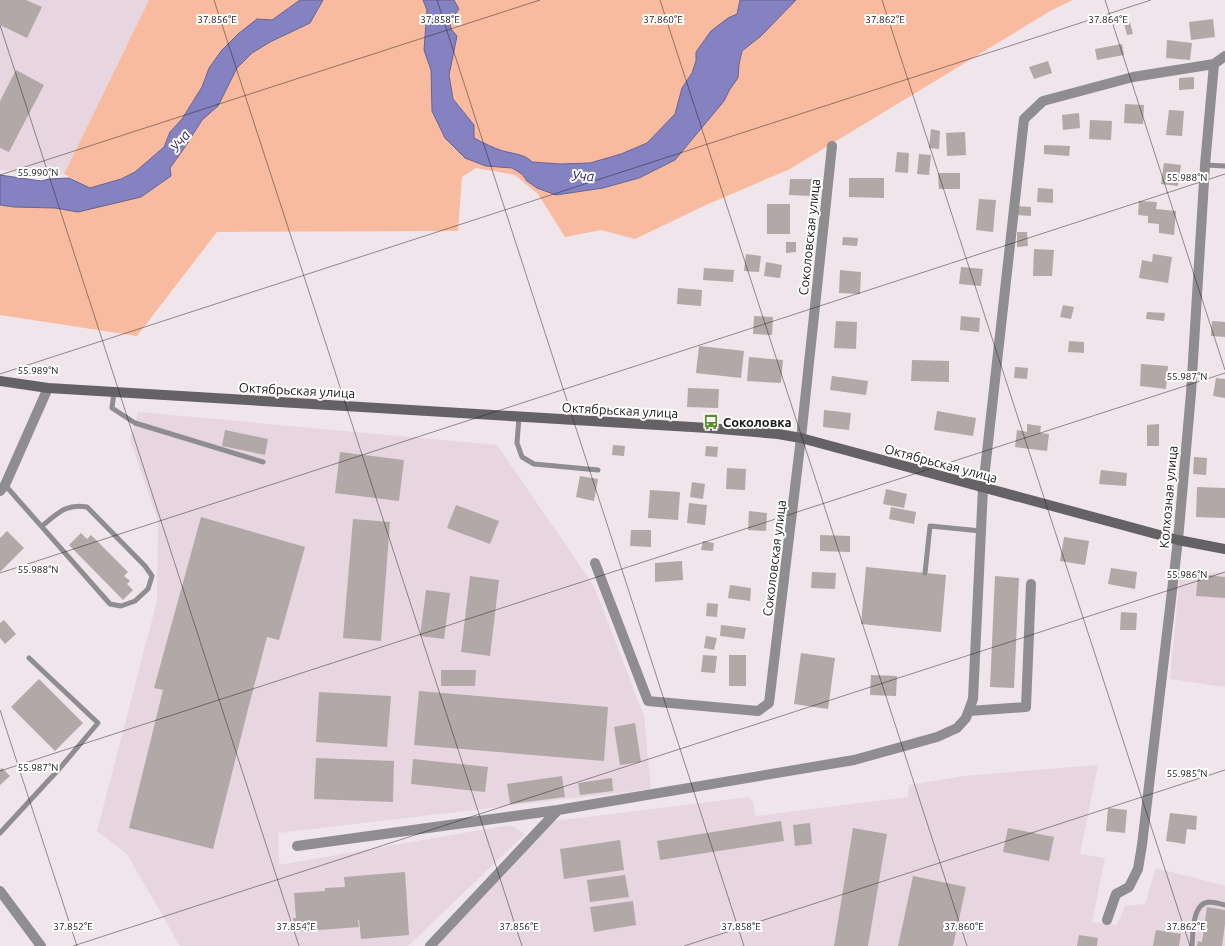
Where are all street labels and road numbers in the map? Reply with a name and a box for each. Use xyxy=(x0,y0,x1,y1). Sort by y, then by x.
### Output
street label: Соколовская улица xyxy=(796,178,822,296)
street label: Октябрьская улица xyxy=(238,380,356,400)
street label: Октябрьская улица xyxy=(561,400,679,420)
street label: Октябрьская улица xyxy=(883,441,999,485)
street label: Колхозная улица xyxy=(1157,445,1179,549)
street label: Соколовская улица xyxy=(760,499,788,617)

